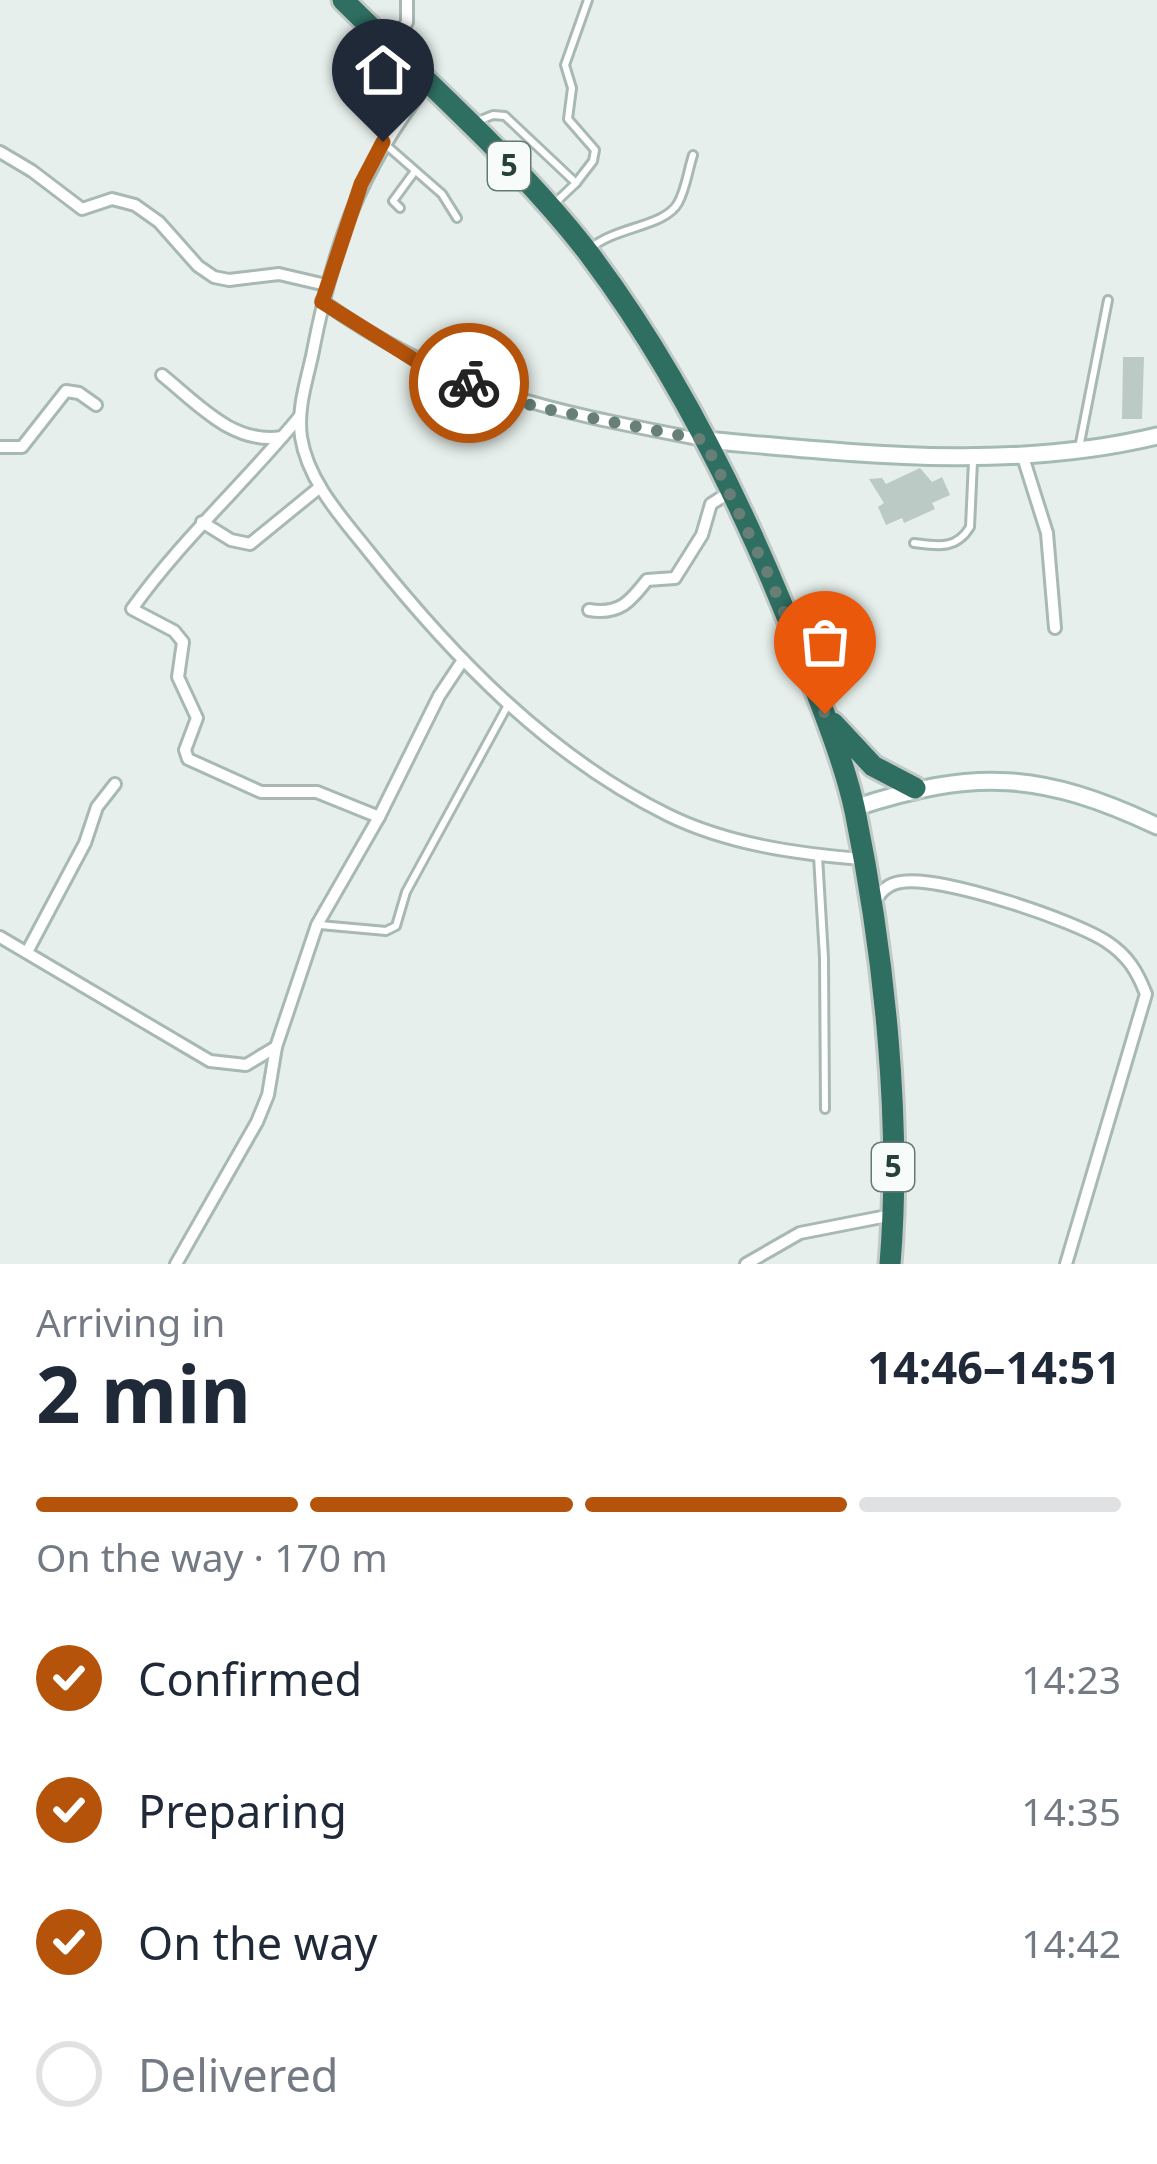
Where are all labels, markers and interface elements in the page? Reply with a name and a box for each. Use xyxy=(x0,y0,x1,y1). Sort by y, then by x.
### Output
pin xyxy=(332,19,434,142)
icon: home xyxy=(350,37,416,103)
road number: 5 xyxy=(488,142,530,190)
courier xyxy=(409,323,529,443)
icon: bike xyxy=(436,350,502,416)
pin xyxy=(774,591,876,714)
icon: bag xyxy=(792,609,858,675)
road number: 5 xyxy=(872,1143,914,1191)
text: Arriving in xyxy=(36,1295,225,1348)
text: 14:46–14:51 xyxy=(867,1336,1121,1397)
text: 2 min xyxy=(36,1340,251,1446)
text: On the way · 170 m xyxy=(36,1530,388,1583)
icon: check xyxy=(36,1645,102,1711)
text: Confirmed xyxy=(138,1648,362,1709)
text: 14:23 xyxy=(1021,1652,1121,1705)
icon: check xyxy=(36,1777,102,1843)
text: Preparing xyxy=(138,1780,347,1841)
text: 14:35 xyxy=(1021,1784,1121,1837)
icon: check xyxy=(36,1909,102,1975)
text: On the way xyxy=(138,1912,377,1973)
text: 14:42 xyxy=(1021,1916,1121,1969)
text: Delivered xyxy=(138,2044,338,2105)

